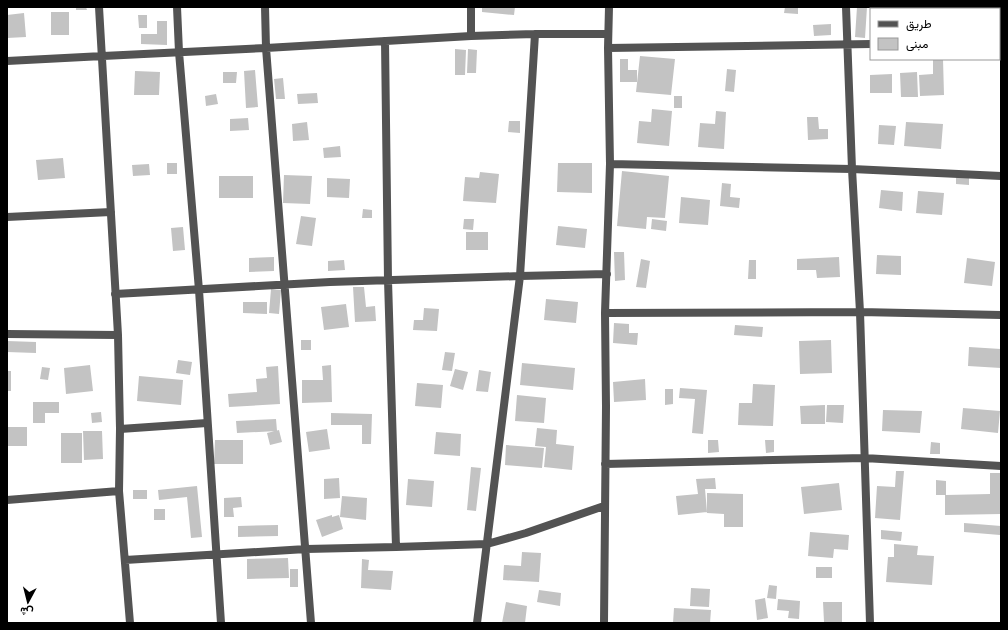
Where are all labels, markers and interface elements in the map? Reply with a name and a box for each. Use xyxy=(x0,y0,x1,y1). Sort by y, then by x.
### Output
legend xyxy=(870,8,1000,60)
text: طريق xyxy=(906,16,932,32)
text: مبنى xyxy=(906,36,928,52)
north arrow xyxy=(8,582,48,622)
text: ش xyxy=(19,604,34,620)

